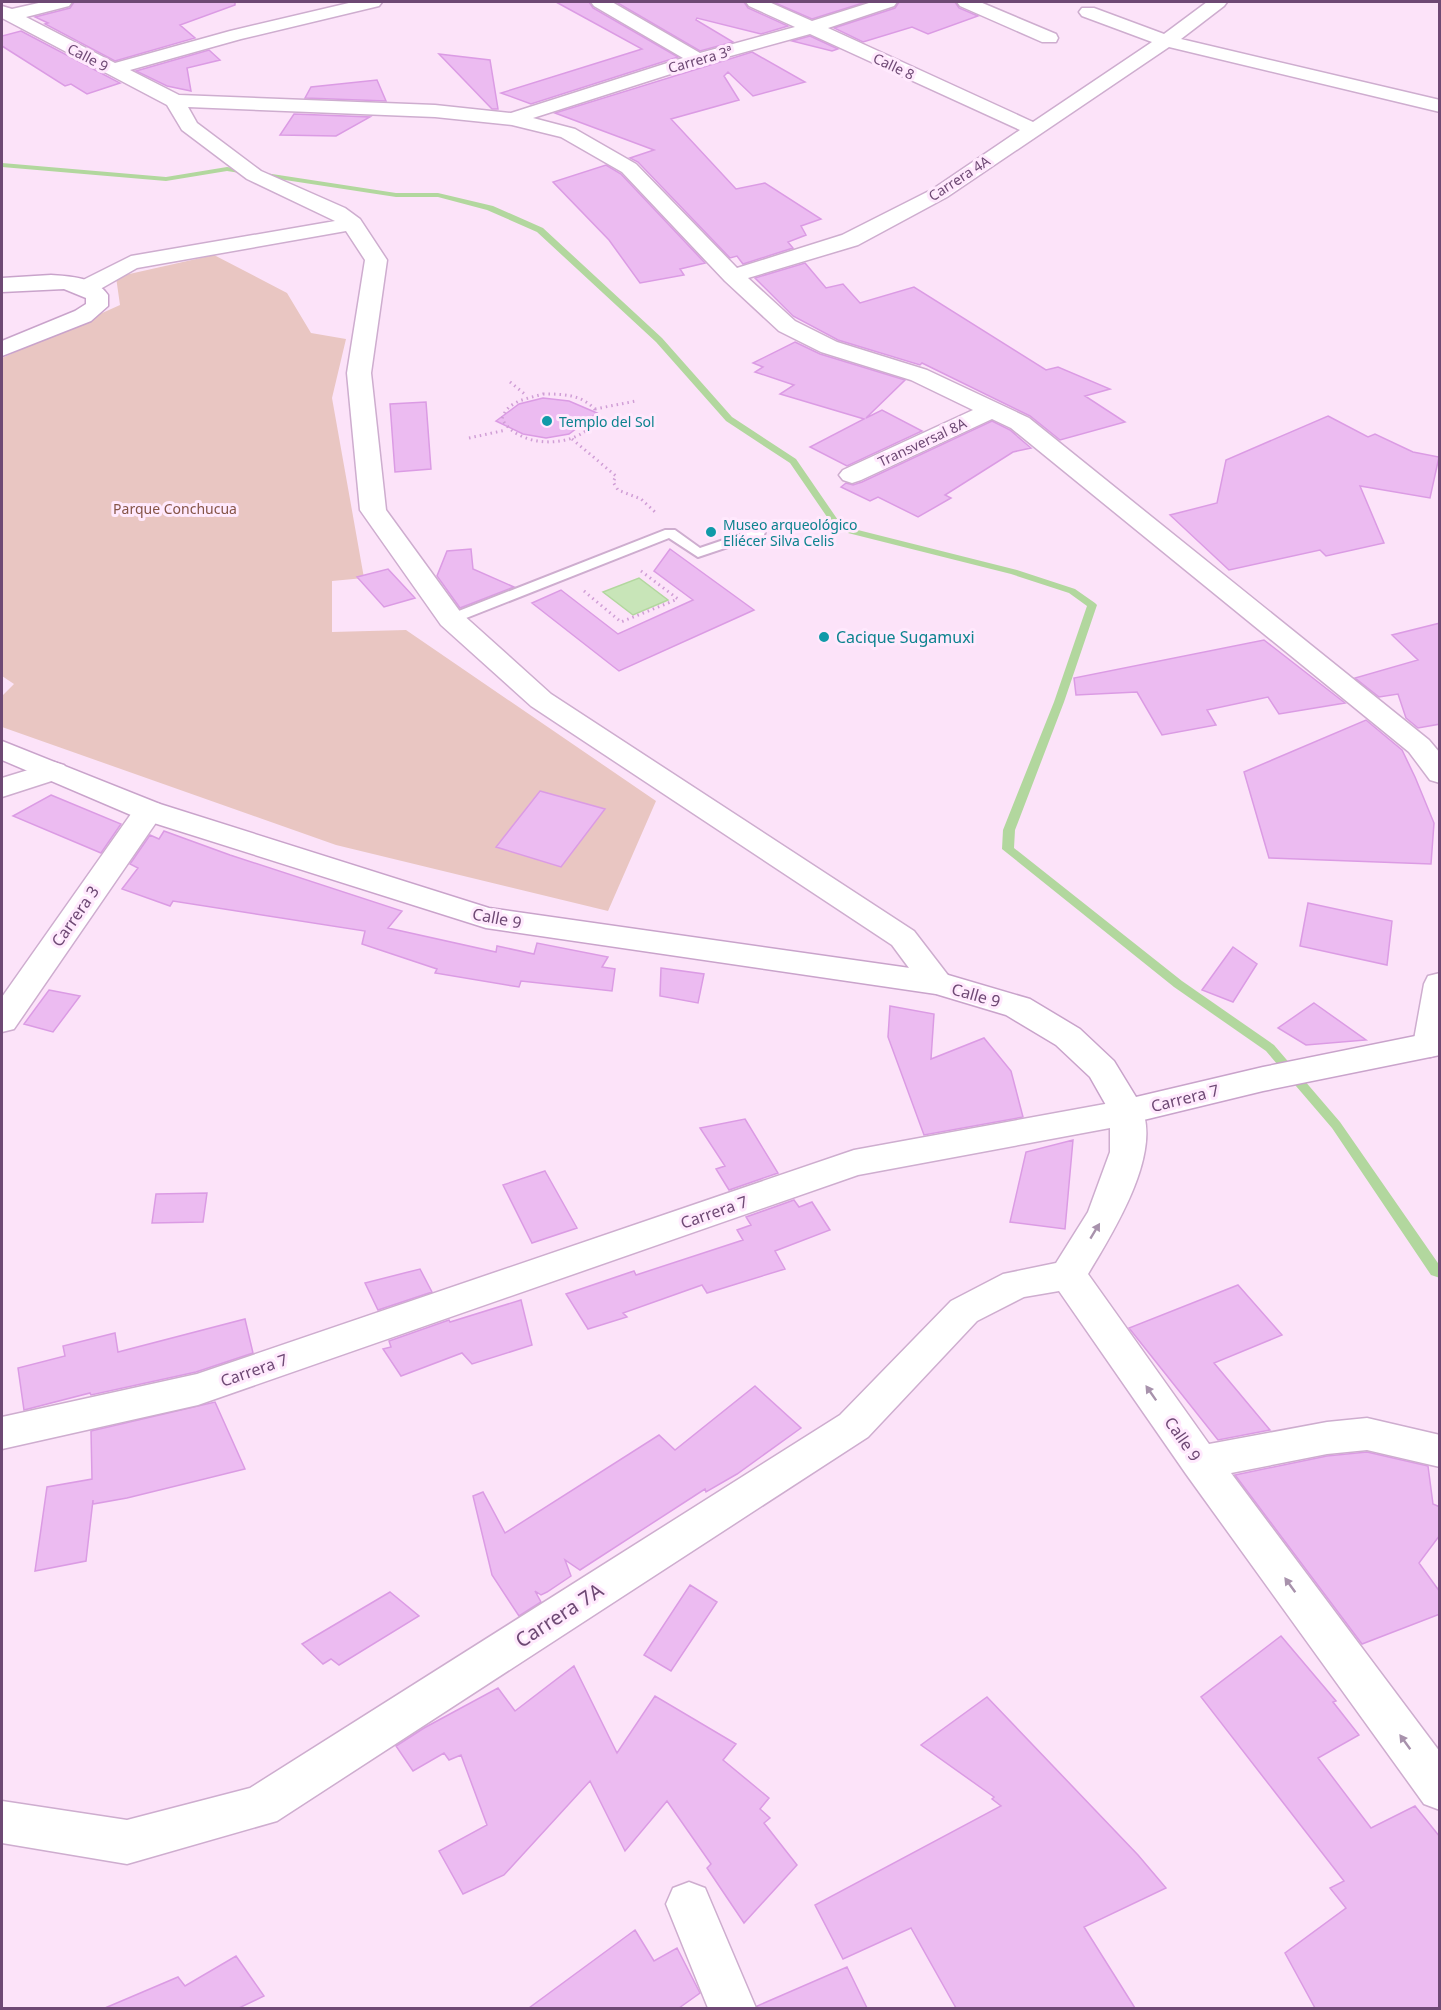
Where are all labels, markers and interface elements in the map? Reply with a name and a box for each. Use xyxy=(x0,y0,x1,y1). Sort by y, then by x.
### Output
street label: Calle 9 xyxy=(64,39,112,75)
street label: Carrera 3ª xyxy=(666,41,734,77)
street label: Calle 8 xyxy=(870,48,918,84)
street label: Carrera 4A xyxy=(925,151,993,205)
place label: Templo del Sol xyxy=(559,412,655,431)
street label: Transversal 8A xyxy=(875,413,969,471)
marker: Templo del Sol xyxy=(540,414,554,428)
park label: Parque Conchucua xyxy=(113,499,237,518)
place label: Museo arqueológico Eliécer Silva Celis xyxy=(723,515,858,550)
marker: Museo arqueológico Eliécer Silva Celis xyxy=(704,525,718,539)
place label: Cacique Sugamuxi xyxy=(836,626,975,648)
marker: Cacique Sugamuxi xyxy=(817,630,831,644)
street label: Carrera 3 xyxy=(46,881,104,951)
street label: Calle 9 xyxy=(471,902,523,934)
street label: Calle 9 xyxy=(949,978,1003,1012)
street label: Carrera 7 xyxy=(1149,1079,1221,1117)
street label: Carrera 7 xyxy=(678,1190,750,1234)
one-way arrow xyxy=(1089,1223,1100,1239)
street label: Carrera 7 xyxy=(218,1348,290,1392)
one-way arrow xyxy=(1145,1385,1157,1401)
street label: Calle 9 xyxy=(1160,1412,1206,1466)
street label: Carrera 7A xyxy=(510,1576,608,1653)
one-way arrow xyxy=(1284,1577,1296,1592)
one-way arrow xyxy=(1399,1735,1411,1751)

